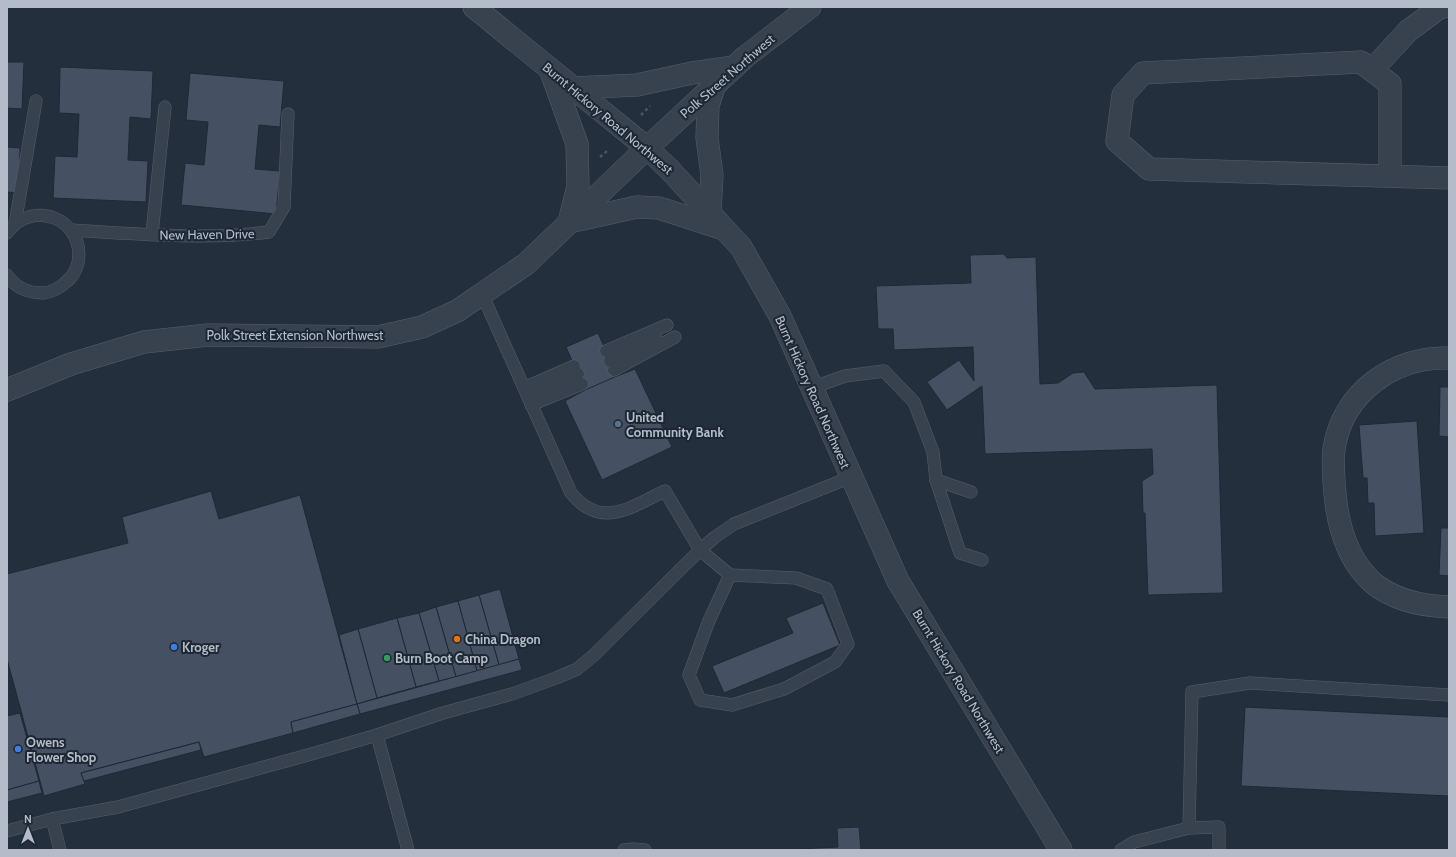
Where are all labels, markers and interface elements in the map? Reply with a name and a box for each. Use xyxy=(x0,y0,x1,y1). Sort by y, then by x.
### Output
street label: Polk Street Northwest xyxy=(677,30,778,121)
street label: Burnt Hickory Road Northwest xyxy=(539,59,677,178)
street label: New Haven Drive xyxy=(159,225,255,243)
street label: Burnt Hickory Road Northwest xyxy=(772,313,854,471)
street label: Polk Street Extension Northwest xyxy=(207,327,384,343)
place label: United Community Bank xyxy=(626,409,724,440)
marker: United Community Bank xyxy=(613,419,623,429)
street label: Burnt Hickory Road Northwest xyxy=(910,606,1009,757)
place label: China Dragon xyxy=(465,631,541,647)
marker: China Dragon xyxy=(452,634,462,644)
place label: Kroger xyxy=(182,639,220,655)
marker: Kroger xyxy=(169,642,179,652)
place label: Burn Boot Camp xyxy=(395,650,489,666)
marker: Burn Boot Camp xyxy=(382,653,392,663)
place label: Owens Flower Shop xyxy=(26,734,97,765)
marker: Owens Flower Shop xyxy=(13,744,23,754)
north arrow xyxy=(8,809,48,849)
text: N xyxy=(24,812,32,826)

